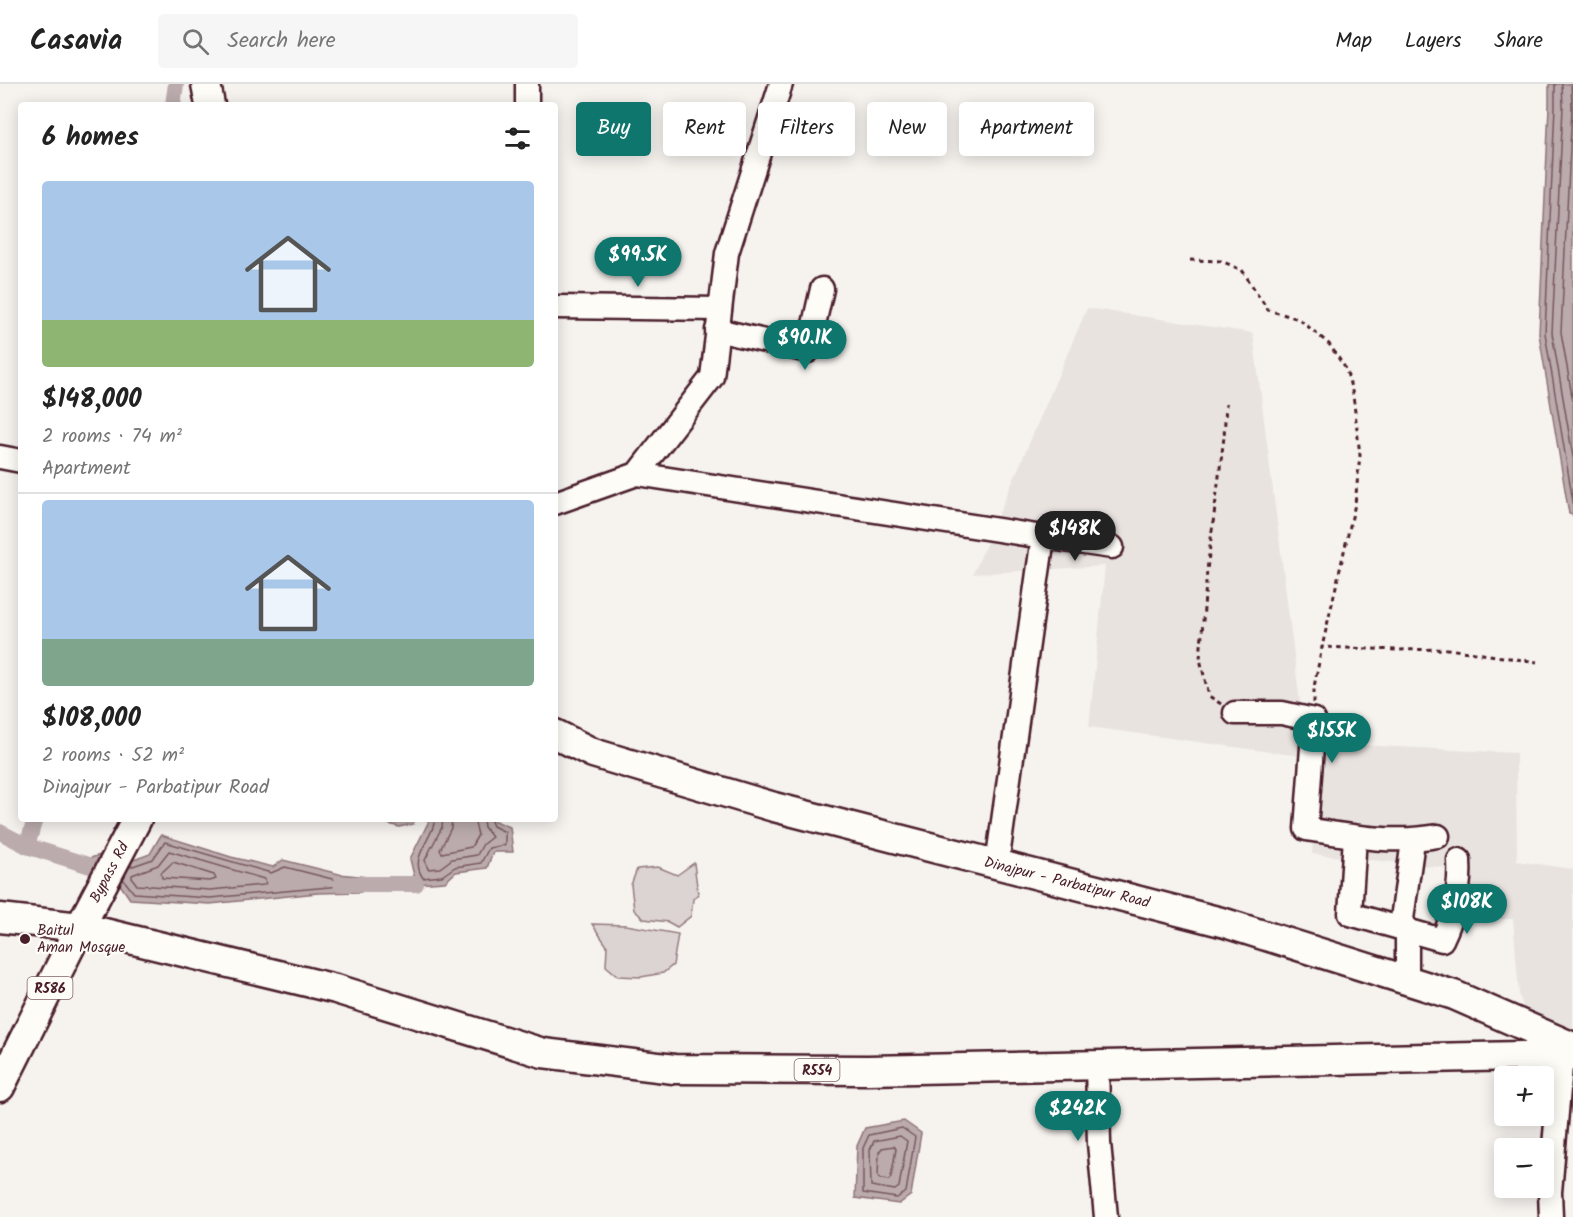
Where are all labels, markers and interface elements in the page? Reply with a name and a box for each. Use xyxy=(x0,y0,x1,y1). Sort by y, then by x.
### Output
search box xyxy=(158,14,578,68)
text: Casavia xyxy=(30,19,122,64)
text: Search here xyxy=(227,24,336,59)
icon: search xyxy=(179,25,212,58)
text: Map xyxy=(1335,25,1372,58)
text: Layers xyxy=(1405,25,1461,58)
text: Share xyxy=(1494,25,1543,58)
chip: Buy xyxy=(576,102,651,156)
chip: Rent xyxy=(663,102,746,156)
chip: Filters xyxy=(758,102,855,156)
chip: New xyxy=(867,102,947,156)
chip: Apartment xyxy=(959,102,1094,156)
text: 6 homes xyxy=(42,117,139,159)
icon: filters xyxy=(501,122,534,155)
icon: home xyxy=(234,220,342,328)
pin: $99.5K xyxy=(589,237,687,288)
text: $99.5K xyxy=(609,240,667,272)
pin: $90.1K xyxy=(756,320,854,371)
text: $90.1K xyxy=(777,323,833,355)
text: $148,000 xyxy=(42,379,142,421)
text: 2 rooms · 74 m² xyxy=(42,421,182,453)
text: Apartment xyxy=(42,453,131,485)
pin: $148K xyxy=(1033,511,1117,562)
text: $148K xyxy=(1049,514,1101,546)
icon: home xyxy=(234,539,342,647)
text: $108,000 xyxy=(42,698,141,740)
pin: $155K xyxy=(1290,713,1374,764)
text: $155K xyxy=(1307,716,1357,748)
text: 2 rooms · 52 m² xyxy=(42,740,184,772)
text: Dinajpur - Parbatipur Road xyxy=(42,772,269,804)
street label: Bypass Rd xyxy=(84,837,136,907)
street label: Dinajpur - Parbatipur Road xyxy=(981,851,1153,915)
pin: $108K xyxy=(1425,884,1509,935)
text: $108K xyxy=(1441,887,1493,919)
place label: Baitul Aman Mosque xyxy=(37,919,125,960)
marker: Baitul Aman Mosque xyxy=(18,932,32,946)
road number: R586 xyxy=(28,977,72,999)
road number: R554 xyxy=(794,1059,840,1081)
map controls xyxy=(1494,1066,1554,1198)
button: + xyxy=(1494,1066,1554,1126)
pin: $242K xyxy=(1036,1091,1120,1142)
text: $242K xyxy=(1049,1094,1107,1126)
button: − xyxy=(1494,1138,1554,1198)

